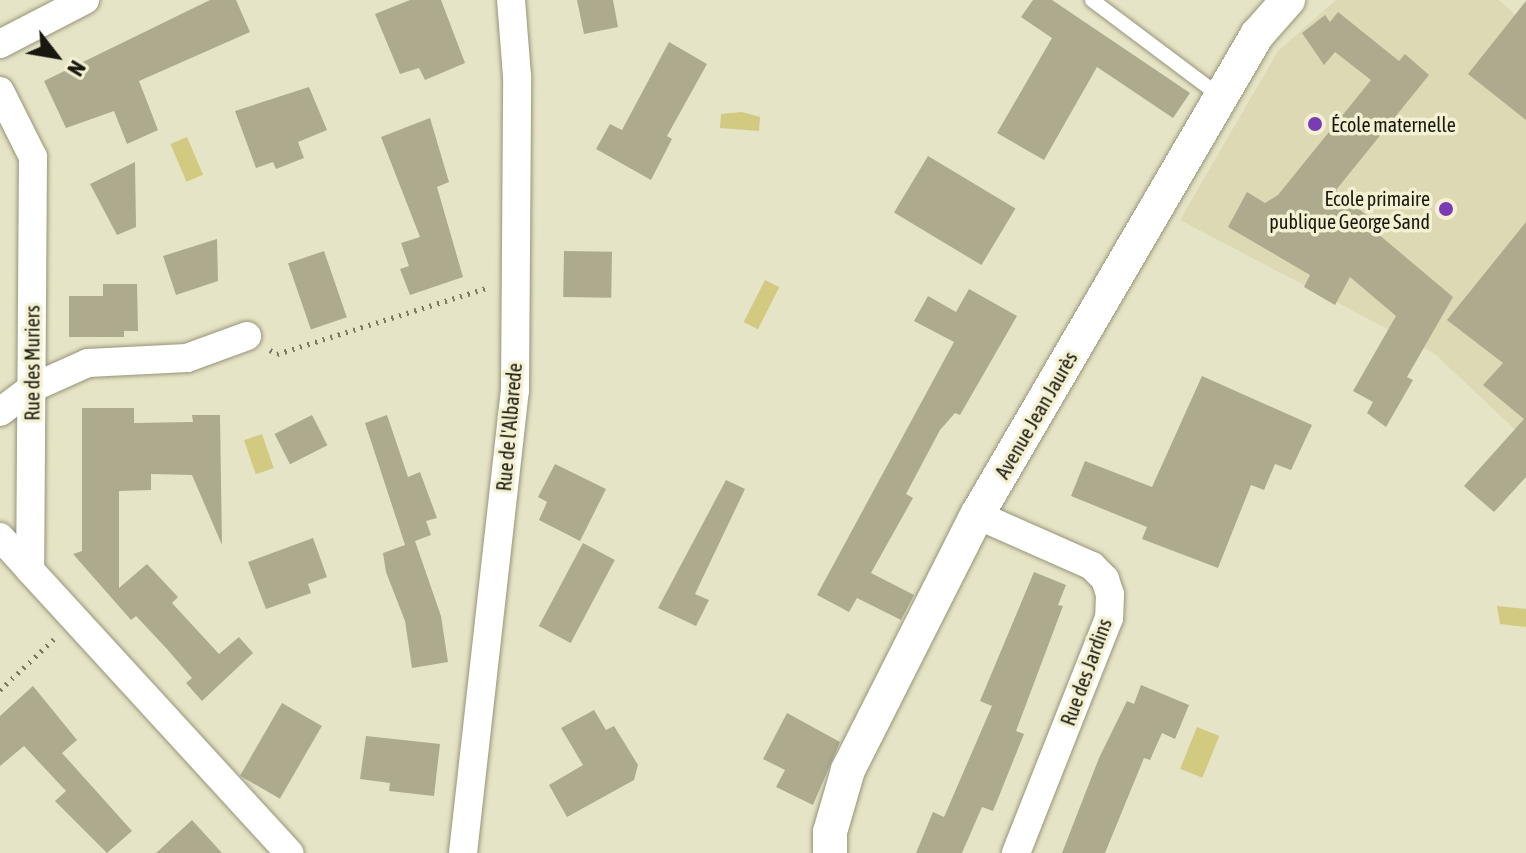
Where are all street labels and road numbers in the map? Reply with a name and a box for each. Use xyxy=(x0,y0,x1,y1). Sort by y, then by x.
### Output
street label: Rue des Muriers xyxy=(20,305,44,421)
street label: Avenue Jean Jaurès xyxy=(990,347,1082,483)
street label: Rue de l'Albarede xyxy=(491,362,527,492)
street label: Rue des Jardins xyxy=(1056,615,1116,729)

